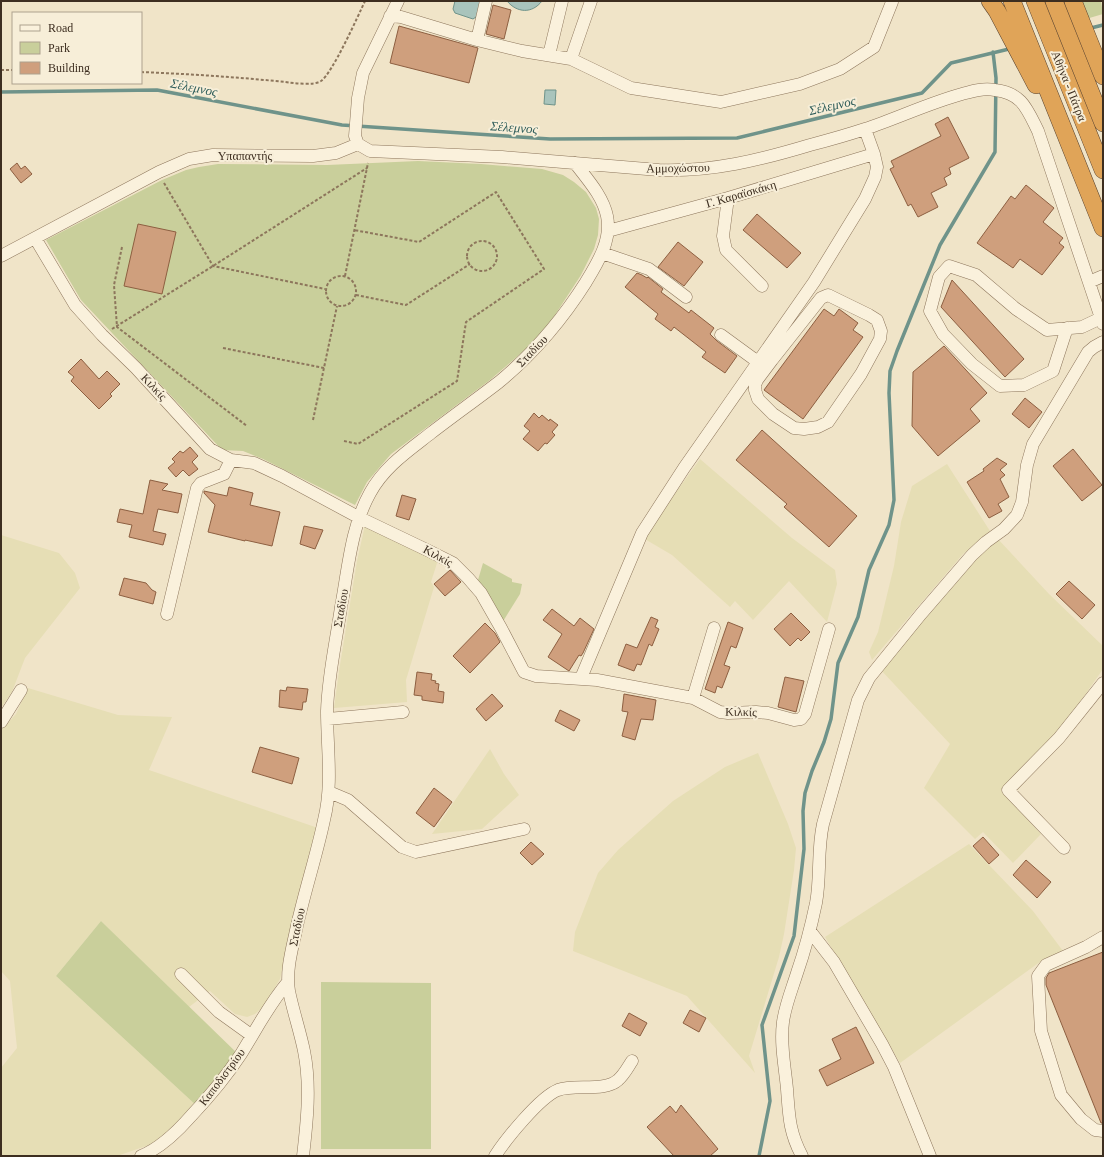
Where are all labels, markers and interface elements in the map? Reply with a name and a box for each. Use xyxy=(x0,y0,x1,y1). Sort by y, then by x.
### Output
legend xyxy=(12,12,142,84)
text: Road xyxy=(48,21,73,35)
text: Park xyxy=(48,41,70,55)
street label: Αθήνα - Πάτρα xyxy=(1049,49,1090,124)
text: Building xyxy=(48,61,90,75)
water label: Σέλεμνος xyxy=(168,75,219,100)
water label: Σέλεμνος xyxy=(806,93,858,118)
water label: Σέλεμνος xyxy=(489,118,539,137)
street label: Υπαπαντής xyxy=(218,149,273,163)
street label: Αμμοχώστου xyxy=(646,160,710,176)
street label: Γ. Καραϊσκάκη xyxy=(704,177,778,211)
street label: Σταδίου xyxy=(514,332,551,370)
street label: Κιλκίς xyxy=(138,371,170,404)
street label: Κιλκίς xyxy=(421,542,455,570)
street label: Σταδίου xyxy=(331,588,351,628)
street label: Κιλκίς xyxy=(725,705,757,719)
street label: Σταδίου xyxy=(286,907,308,947)
street label: Καποδιστρίου xyxy=(196,1046,248,1108)

